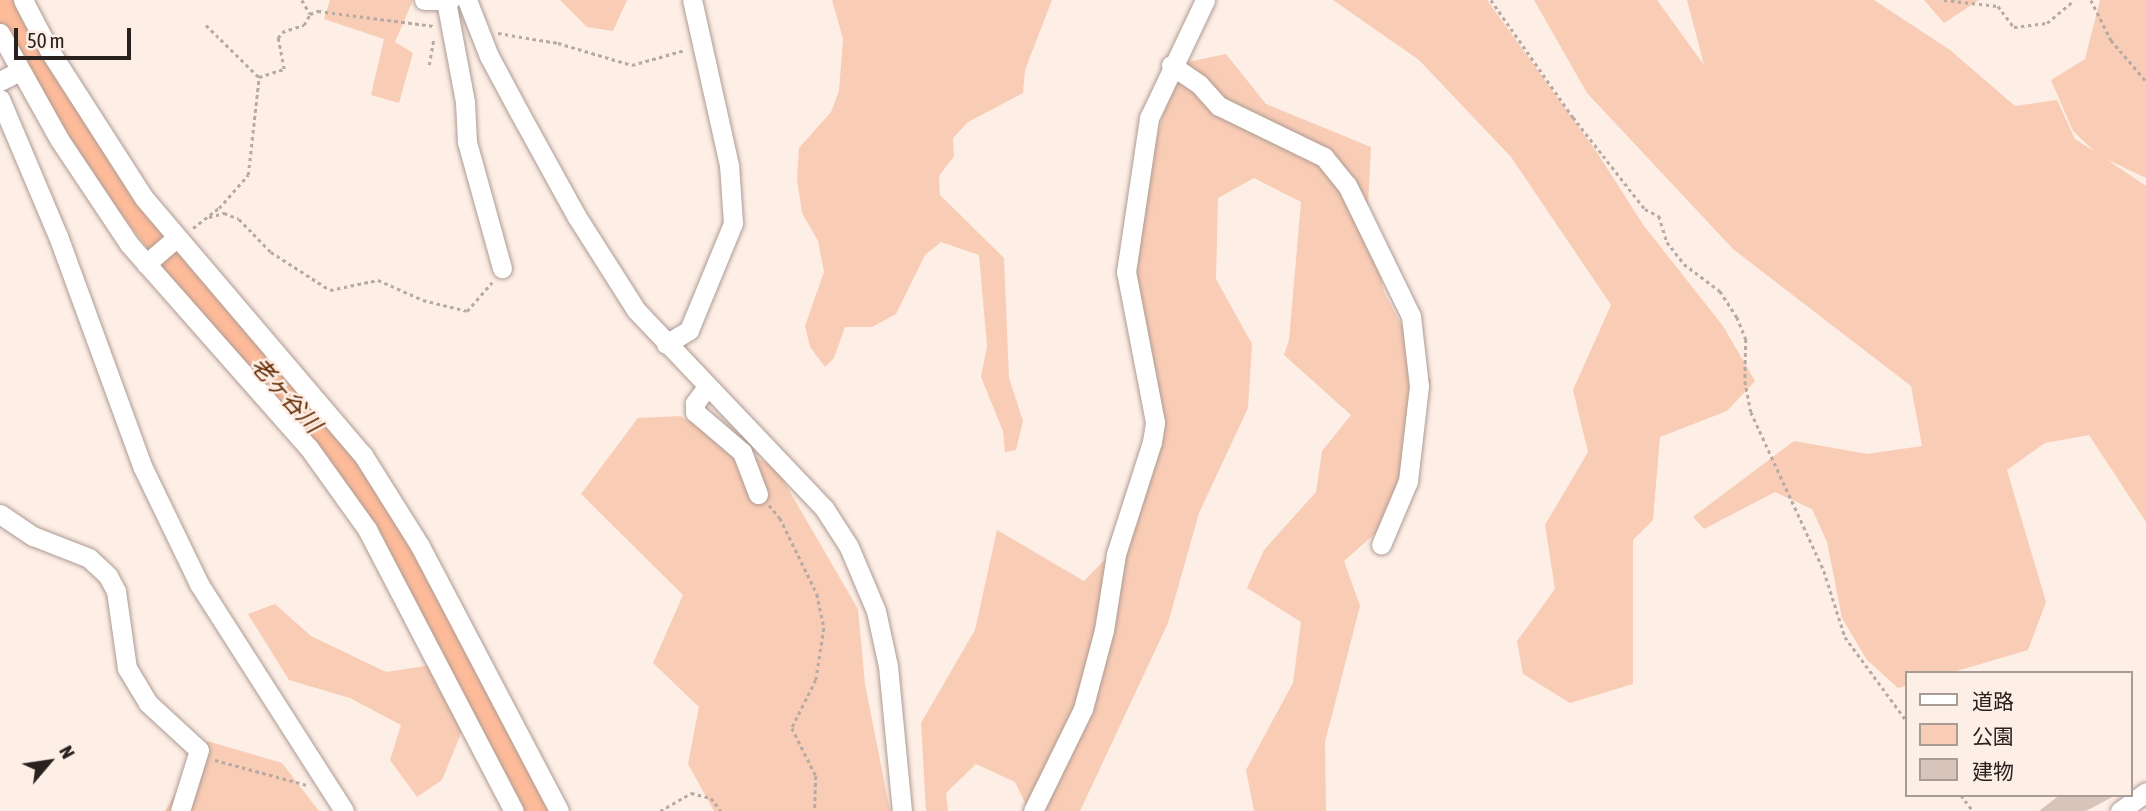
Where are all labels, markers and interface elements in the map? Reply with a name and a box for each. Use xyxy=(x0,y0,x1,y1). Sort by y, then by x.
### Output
scale bar xyxy=(18,14,135,58)
text: 50 m xyxy=(27,28,65,52)
water label: 老ヶ谷川 xyxy=(245,352,327,438)
legend xyxy=(1904,671,2132,797)
text: 道路 xyxy=(1972,689,2014,713)
text: 公園 xyxy=(1972,724,2014,748)
north arrow xyxy=(14,727,84,797)
text: N xyxy=(55,742,80,762)
text: 建物 xyxy=(1972,759,2014,783)

